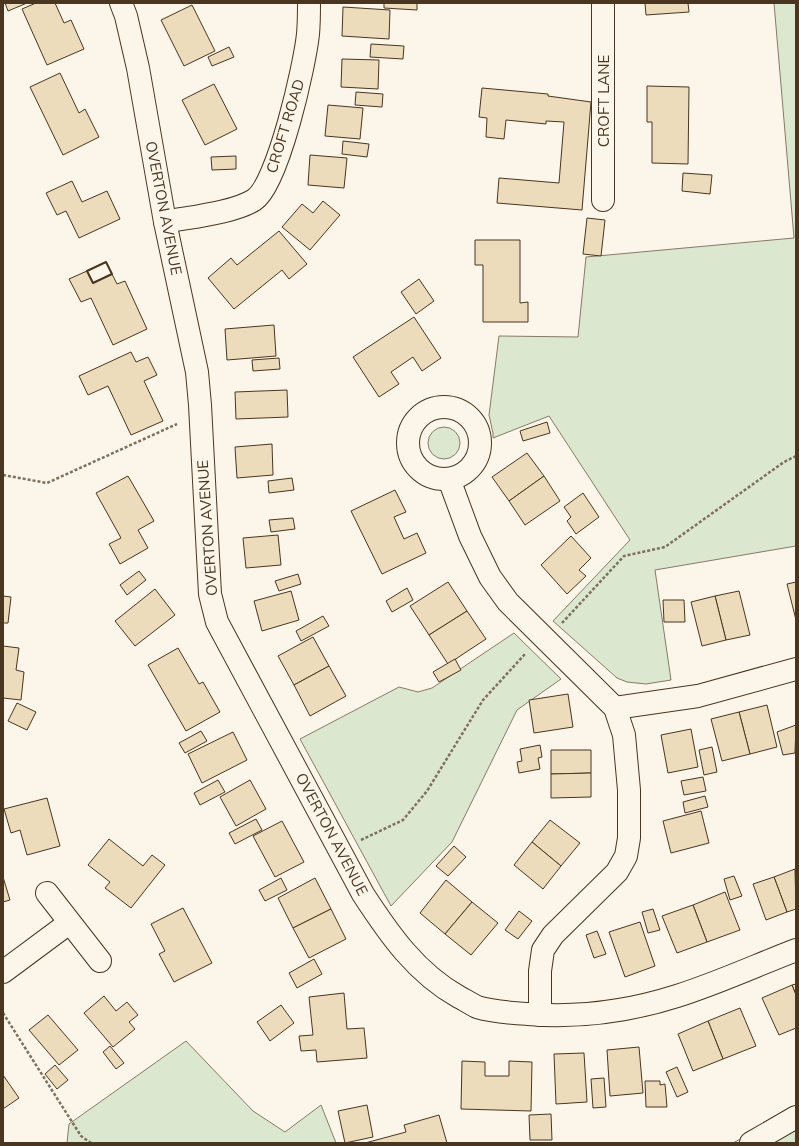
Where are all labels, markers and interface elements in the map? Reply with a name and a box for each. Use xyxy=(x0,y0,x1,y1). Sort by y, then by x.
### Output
street label: CROFT LANE xyxy=(594,55,613,147)
street label: CROFT ROAD xyxy=(262,77,308,175)
street label: OVERTON AVENUE xyxy=(142,139,186,277)
street label: OVERTON AVENUE xyxy=(193,459,221,597)
street label: OVERTON AVENUE xyxy=(292,769,372,899)

